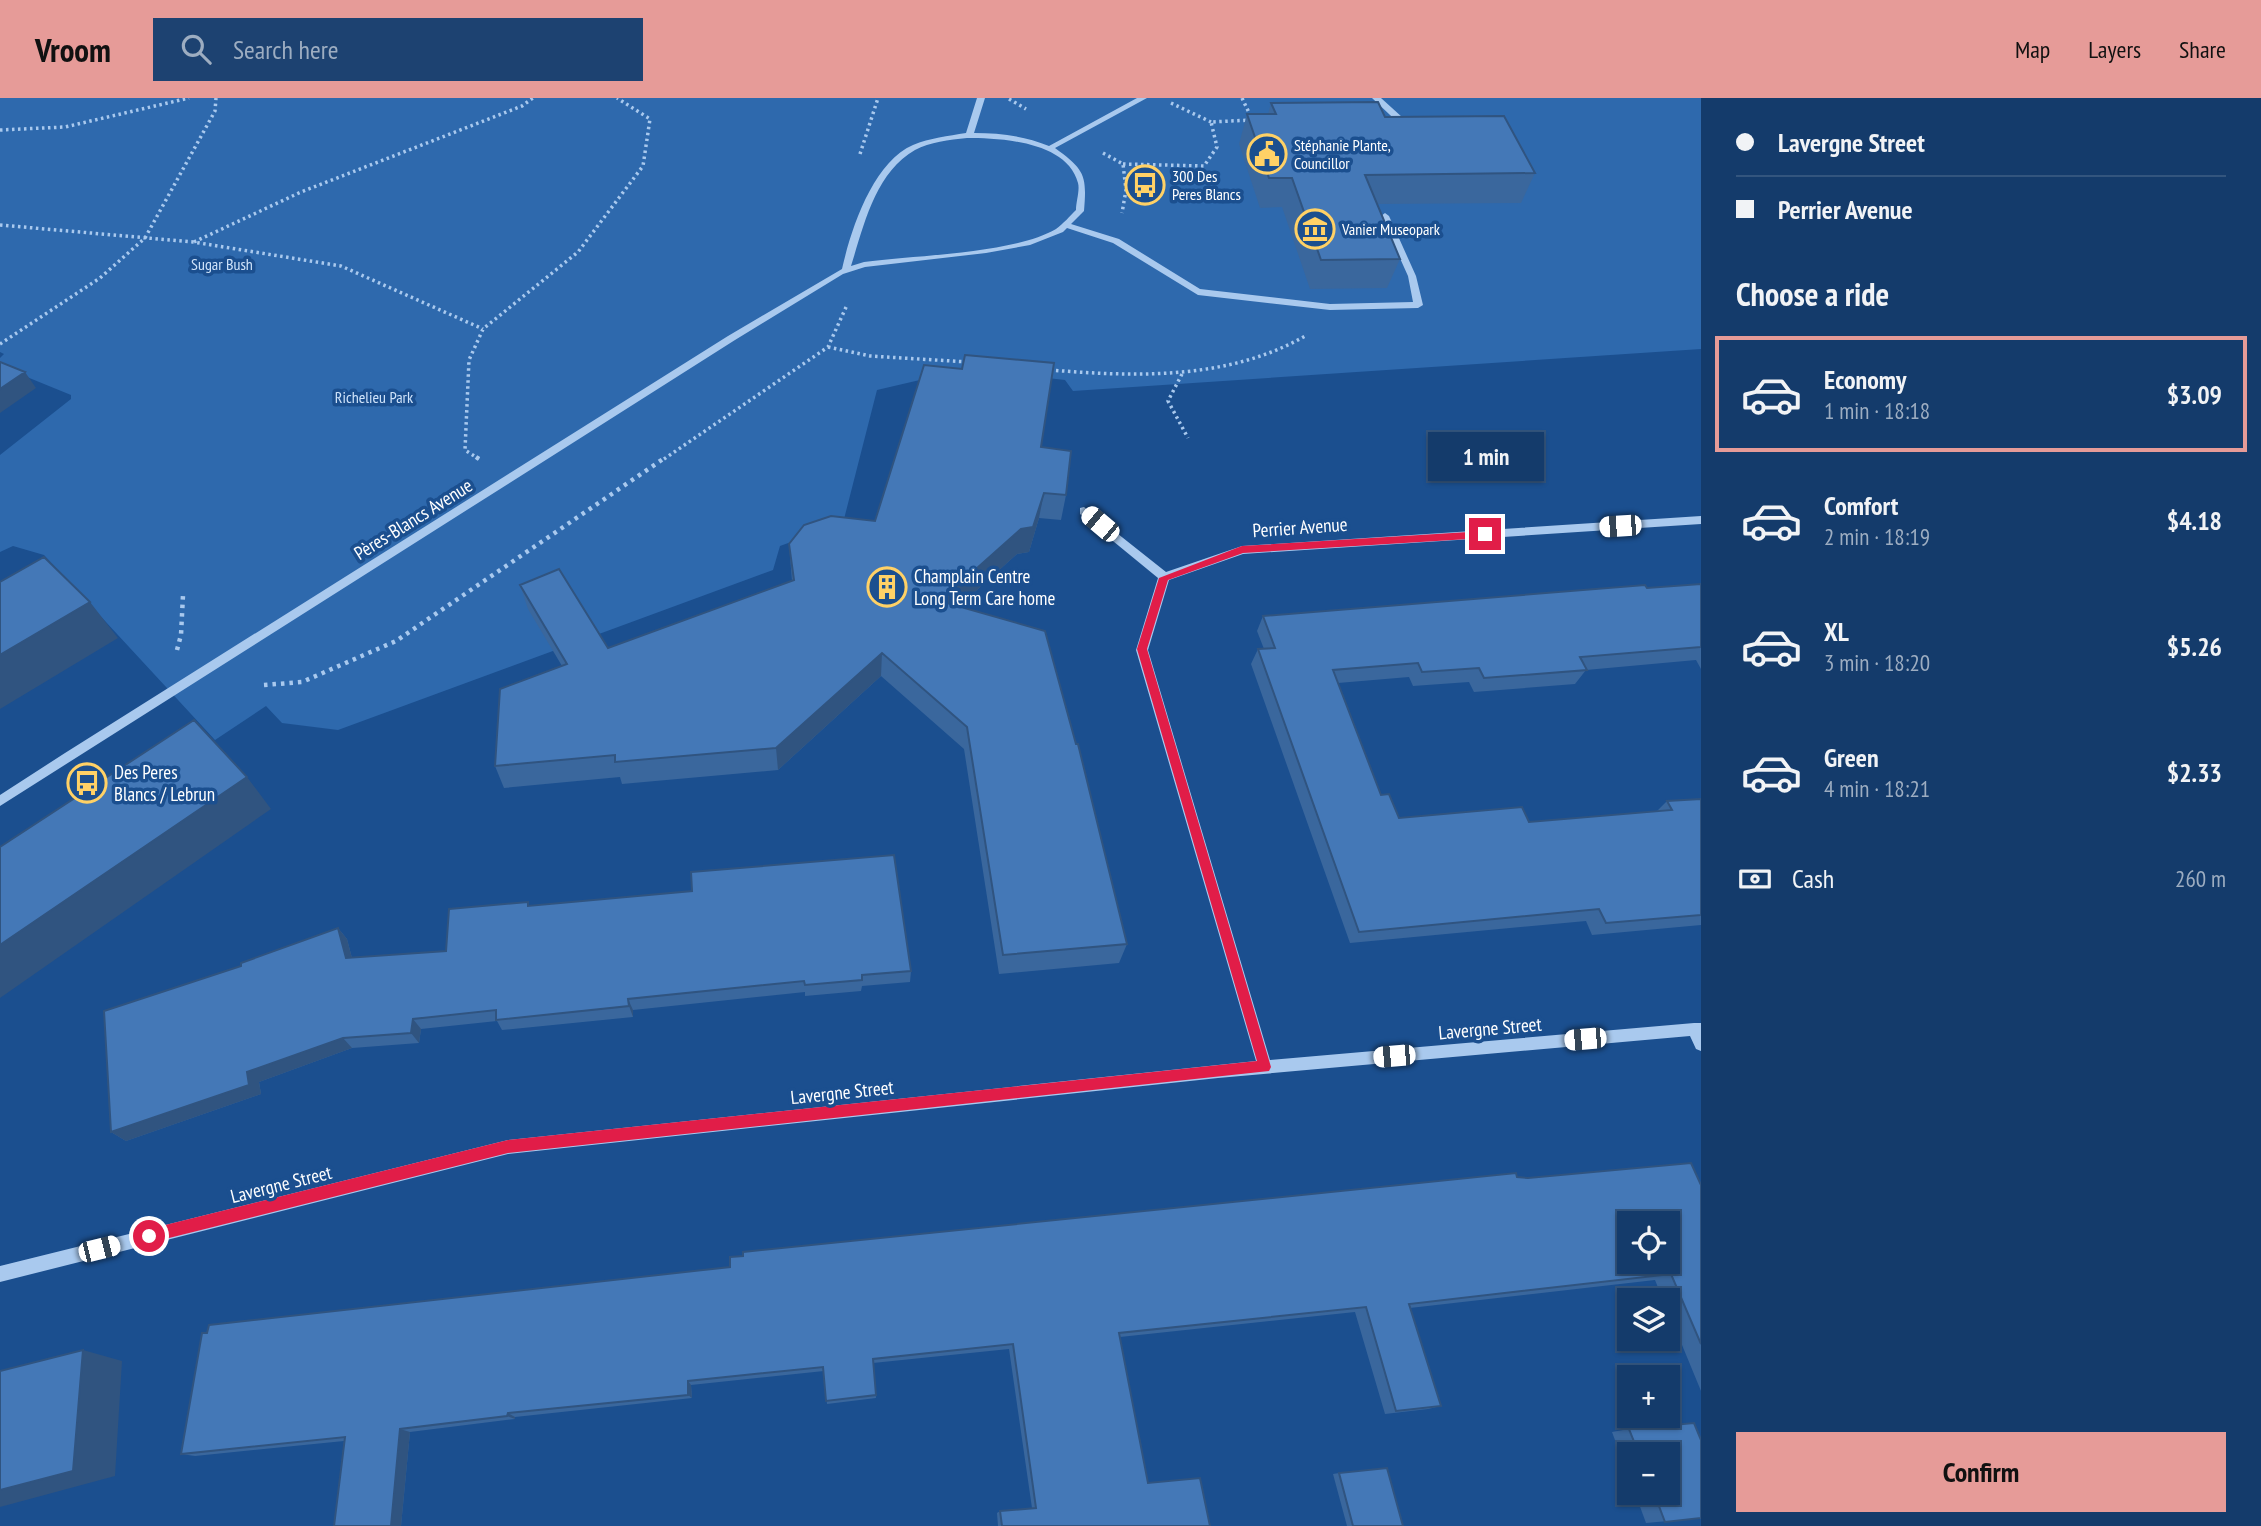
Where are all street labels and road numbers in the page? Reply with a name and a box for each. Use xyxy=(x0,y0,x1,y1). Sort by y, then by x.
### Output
street label: Pères-Blancs Avenue xyxy=(349,473,477,565)
street label: Perrier Avenue xyxy=(1252,512,1348,542)
street label: Lavergne Street xyxy=(1437,1011,1543,1044)
street label: Lavergne Street xyxy=(789,1075,895,1109)
street label: Lavergne Street xyxy=(228,1160,335,1208)

